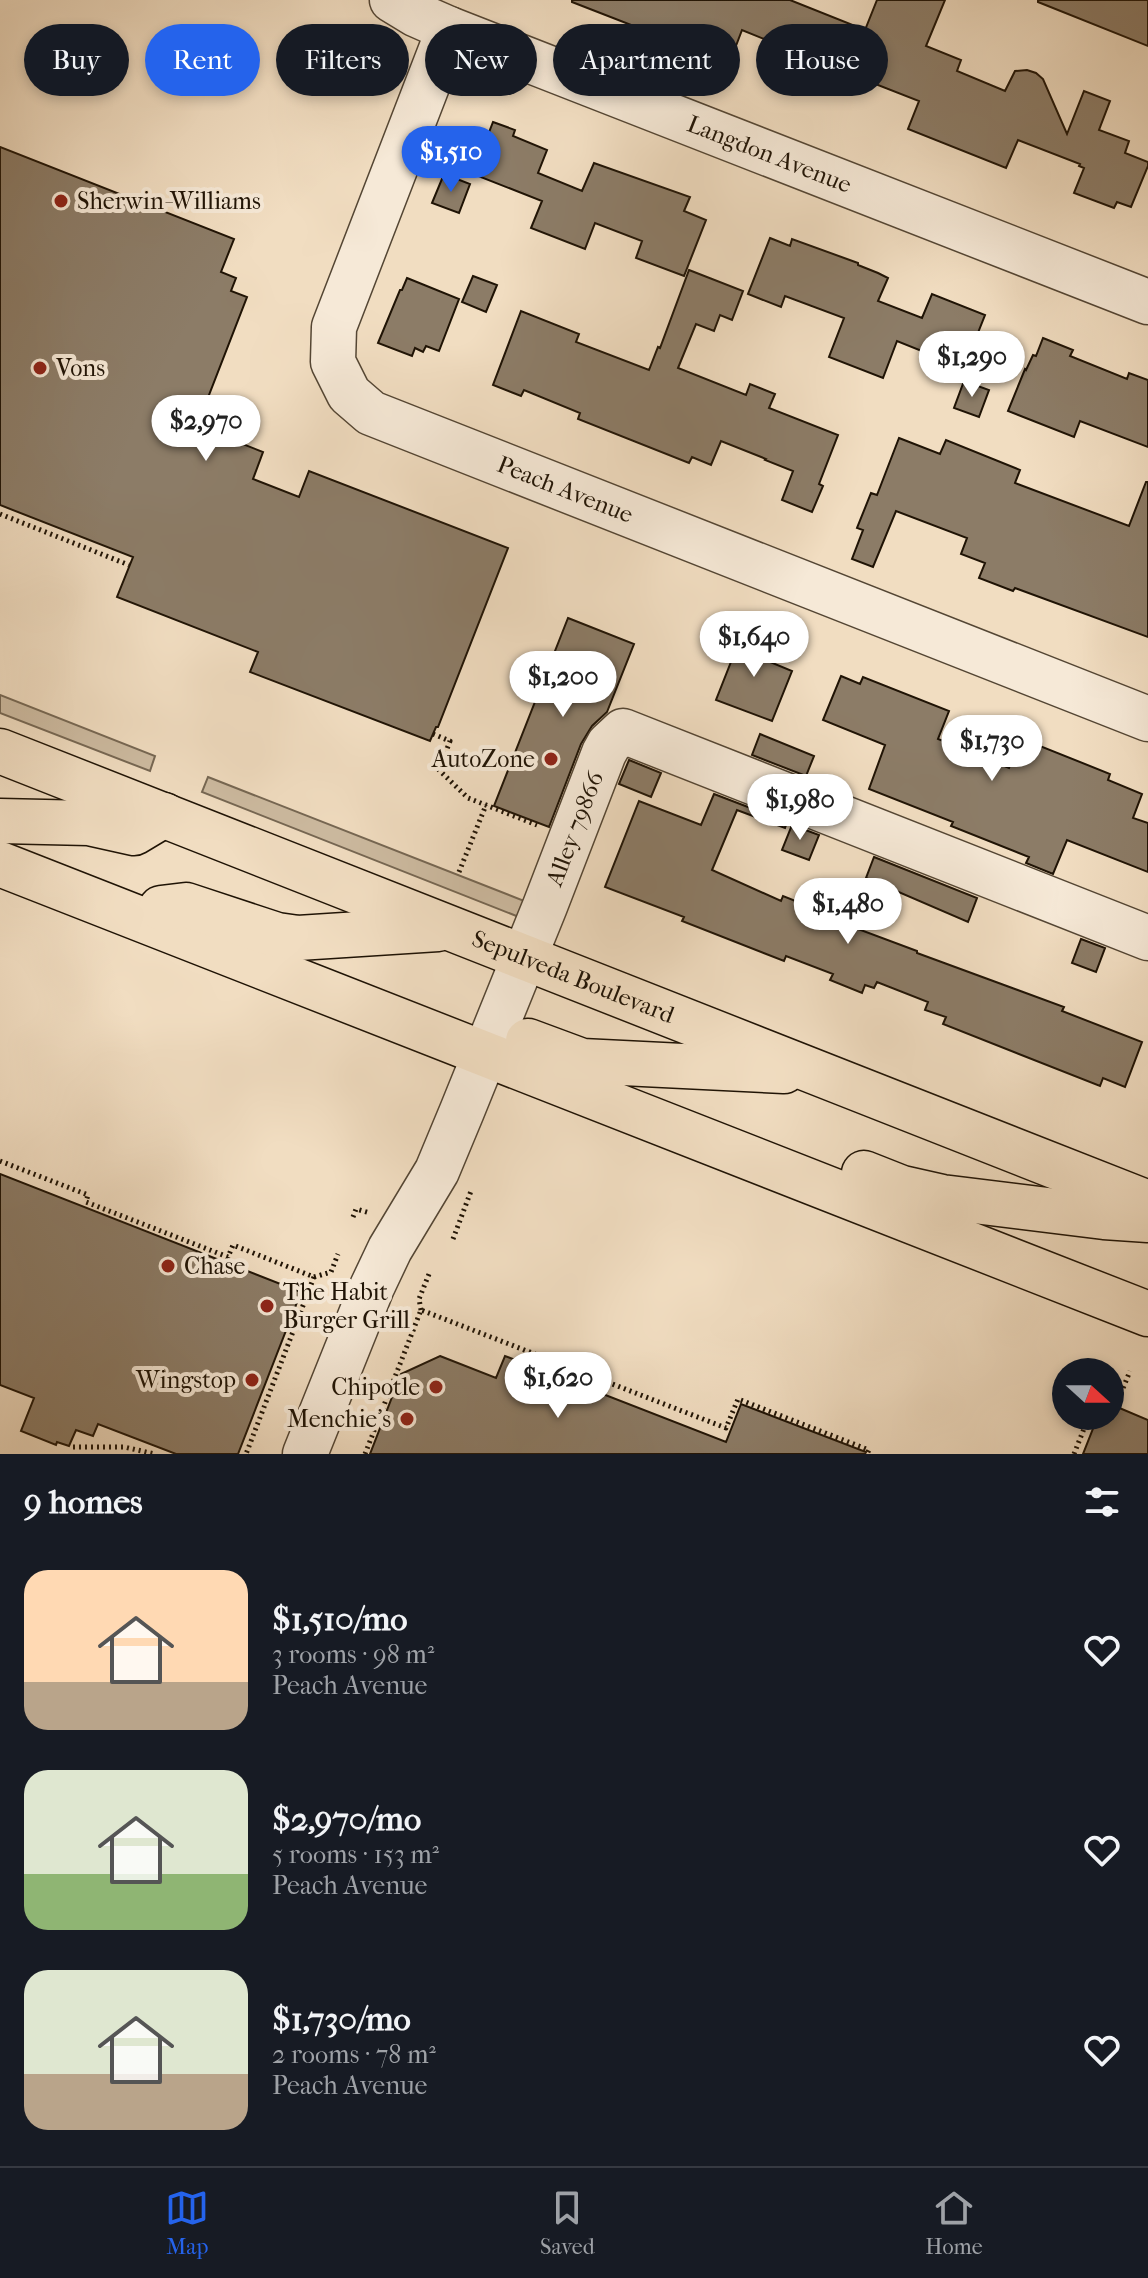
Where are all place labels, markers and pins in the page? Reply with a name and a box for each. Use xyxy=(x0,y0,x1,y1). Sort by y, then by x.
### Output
pin: $1,510 xyxy=(386,126,516,194)
place label: Sherwin-Williams xyxy=(77,187,261,215)
marker: Sherwin-Williams xyxy=(52,192,70,210)
pin: $1,290 xyxy=(907,331,1037,399)
place label: Vons xyxy=(55,354,105,382)
marker: Vons xyxy=(31,359,49,377)
pin: $2,970 xyxy=(141,395,271,463)
pin: $1,640 xyxy=(689,611,819,679)
pin: $1,200 xyxy=(498,651,628,719)
pin: $1,730 xyxy=(927,715,1057,783)
place label: AutoZone xyxy=(431,745,535,773)
marker: AutoZone xyxy=(542,750,560,768)
pin: $1,980 xyxy=(735,774,865,842)
pin: $1,480 xyxy=(783,878,913,946)
place label: Chase xyxy=(184,1252,246,1280)
marker: Chase xyxy=(159,1257,177,1275)
place label: The Habit Burger Grill xyxy=(283,1278,410,1334)
marker: The Habit Burger Grill xyxy=(258,1297,276,1315)
pin: $1,620 xyxy=(493,1352,623,1420)
place label: Wingstop xyxy=(135,1366,236,1394)
marker: Wingstop xyxy=(243,1371,261,1389)
place label: Chipotle xyxy=(331,1373,420,1401)
marker: Chipotle xyxy=(427,1378,445,1396)
place label: Menchie's xyxy=(287,1405,391,1433)
marker: Menchie's xyxy=(398,1410,416,1428)

